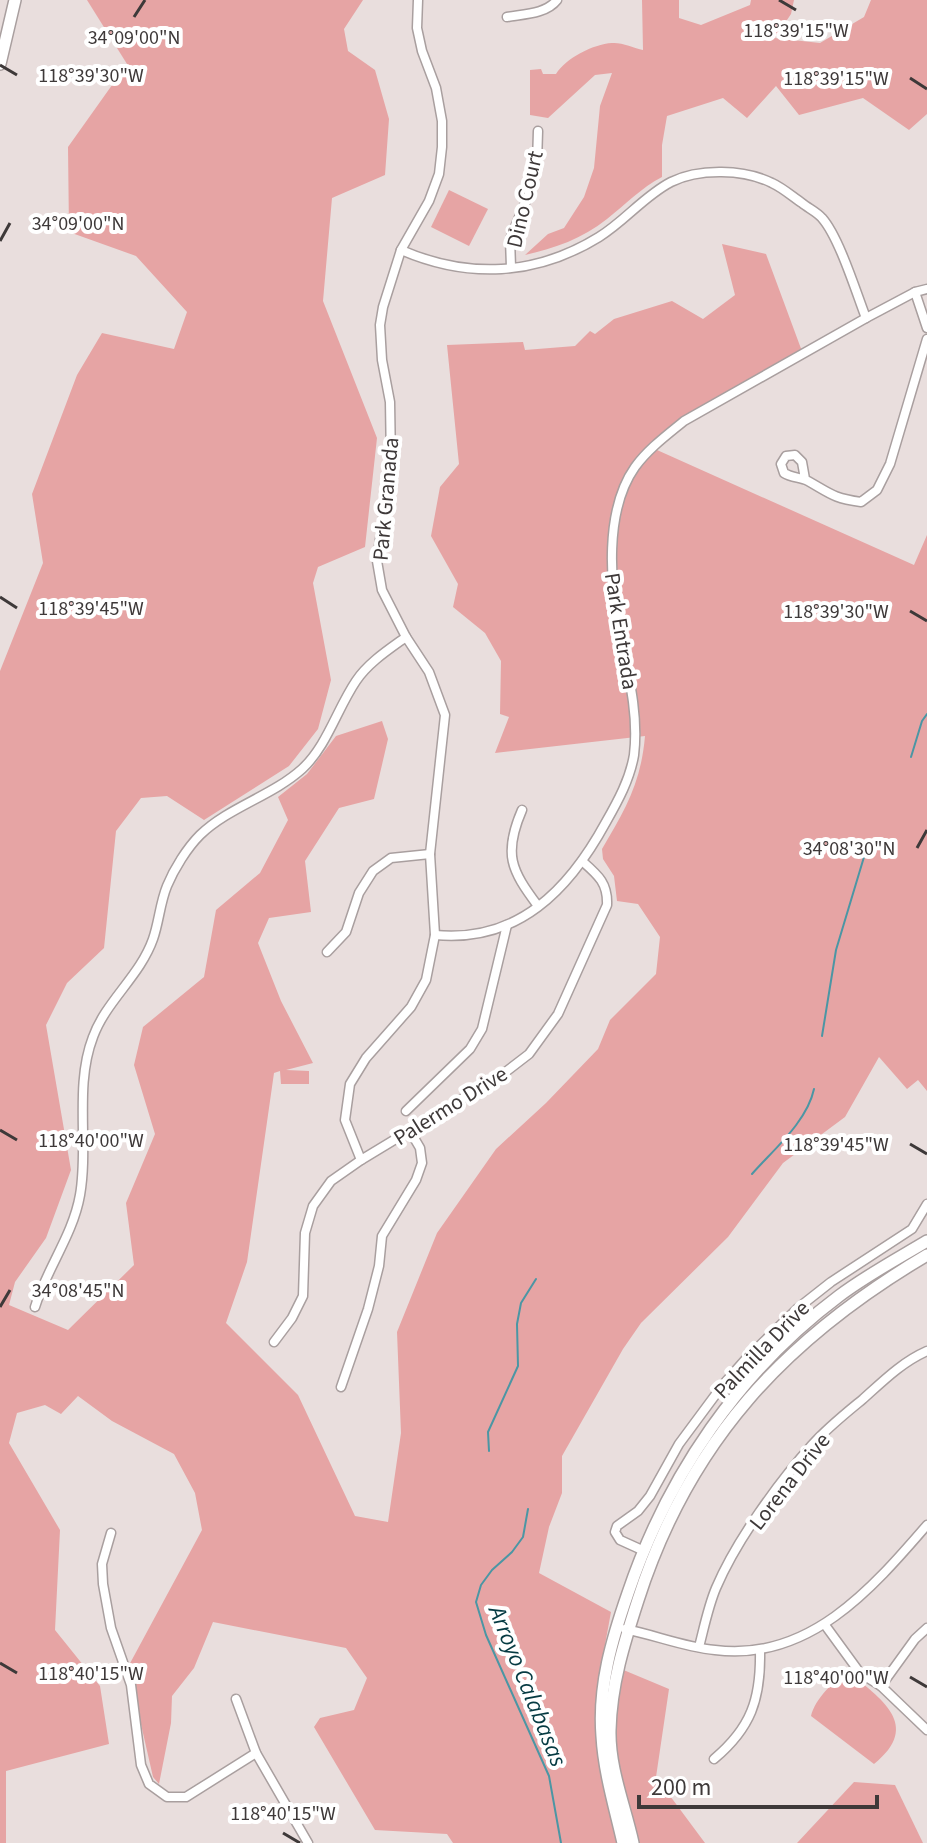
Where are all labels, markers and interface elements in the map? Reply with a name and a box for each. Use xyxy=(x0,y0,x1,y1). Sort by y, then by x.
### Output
text: 118°39'15"W xyxy=(743,17,849,45)
text: 34°09'00"N xyxy=(88,24,180,52)
text: 118°39'30"W xyxy=(38,62,144,90)
text: 118°39'15"W xyxy=(783,65,889,93)
street label: Dino Court xyxy=(498,147,552,251)
text: 34°09'00"N xyxy=(32,210,124,238)
street label: Park Granada xyxy=(365,436,407,562)
street label: Park Entrada xyxy=(596,570,646,692)
text: 118°39'45"W xyxy=(38,595,144,623)
text: 118°39'30"W xyxy=(783,598,889,626)
text: 34°08'30"N xyxy=(803,835,895,863)
street label: Palermo Drive xyxy=(387,1058,514,1154)
text: 118°40'00"W xyxy=(38,1127,144,1155)
text: 118°39'45"W xyxy=(783,1131,889,1159)
text: 34°08'45"N xyxy=(32,1277,124,1305)
street label: Palmilla Drive xyxy=(706,1293,817,1406)
street label: Lorena Drive xyxy=(742,1426,838,1537)
water label: Arroyo Calabasas xyxy=(479,1598,576,1772)
text: 118°40'15"W xyxy=(38,1660,144,1688)
text: 118°40'00"W xyxy=(783,1664,889,1692)
scale bar xyxy=(639,1759,877,1809)
text: 200 m xyxy=(651,1770,711,1805)
text: 118°40'15"W xyxy=(230,1800,336,1828)

